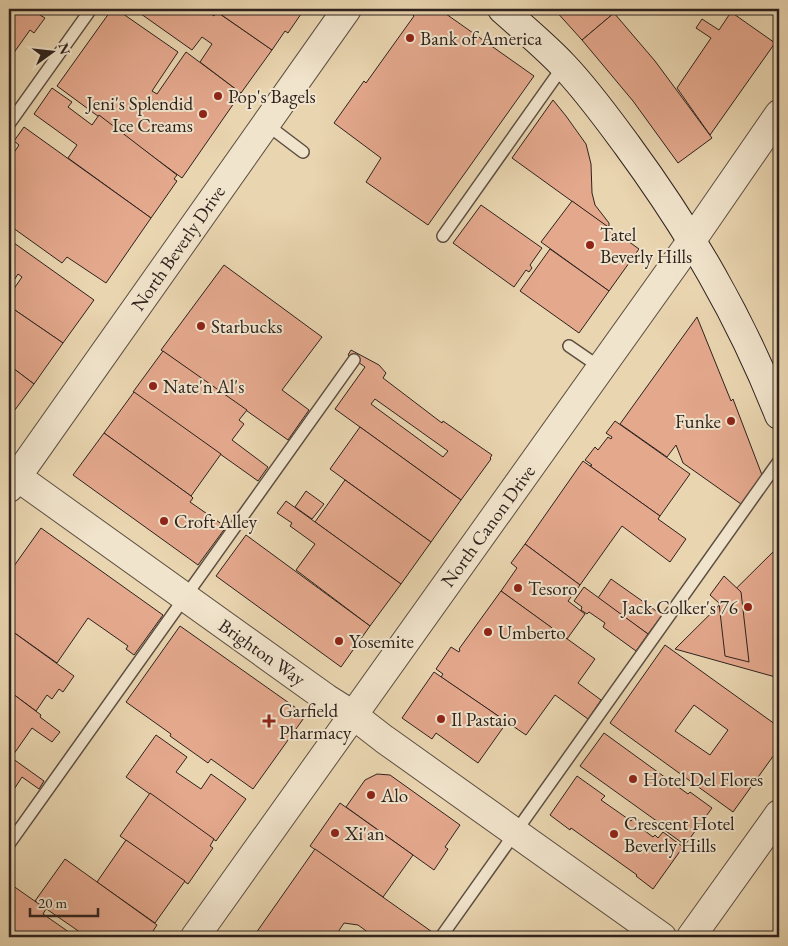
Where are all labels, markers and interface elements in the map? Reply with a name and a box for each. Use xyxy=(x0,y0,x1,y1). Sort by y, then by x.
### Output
place label: Bank of America xyxy=(420,26,543,51)
north arrow xyxy=(28,28,78,78)
marker: Bank of America xyxy=(404,32,416,44)
text: N xyxy=(54,41,75,57)
place label: Pop's Bagels xyxy=(228,84,316,109)
marker: Pop's Bagels xyxy=(212,90,224,102)
place label: Jeni's Splendid Ice Creams xyxy=(84,91,193,138)
marker: Jeni's Splendid Ice Creams xyxy=(197,108,209,120)
street label: North Beverly Drive xyxy=(125,180,231,316)
place label: Tatel Beverly Hills xyxy=(600,222,692,269)
marker: Tatel Beverly Hills xyxy=(584,239,596,251)
place label: Starbucks xyxy=(211,314,282,339)
marker: Starbucks xyxy=(195,320,207,332)
place label: Nate'n Al's xyxy=(163,374,244,399)
marker: Nate'n Al's xyxy=(147,380,159,392)
place label: Funke xyxy=(675,409,721,434)
marker: Funke xyxy=(725,415,737,427)
street label: North Canon Drive xyxy=(435,460,541,592)
place label: Croft Alley xyxy=(174,509,258,534)
marker: Croft Alley xyxy=(158,515,170,527)
place label: Tesoro xyxy=(528,576,577,601)
marker: Tesoro xyxy=(512,582,524,594)
place label: Jack Colker's 76 xyxy=(620,595,738,620)
marker: Jack Colker's 76 xyxy=(742,601,754,613)
street label: Brighton Way xyxy=(214,613,311,691)
place label: Umberto xyxy=(498,620,566,645)
marker: Umberto xyxy=(482,626,494,638)
place label: Yosemite xyxy=(349,629,414,654)
marker: Yosemite xyxy=(333,635,345,647)
place label: Garfield Pharmacy xyxy=(279,698,352,745)
place label: Il Pastaio xyxy=(451,707,517,732)
marker: Il Pastaio xyxy=(435,713,447,725)
marker: Garfield Pharmacy xyxy=(263,715,275,727)
place label: Hotel Del Flores xyxy=(643,767,763,792)
marker: Hotel Del Flores xyxy=(627,773,639,785)
place label: Alo xyxy=(380,783,408,808)
marker: Alo xyxy=(365,789,377,801)
place label: Crescent Hotel Beverly Hills xyxy=(624,811,735,858)
place label: Xi'an xyxy=(344,821,385,846)
marker: Xi'an xyxy=(329,827,341,839)
marker: Crescent Hotel Beverly Hills xyxy=(608,828,620,840)
scale bar xyxy=(30,886,98,918)
text: 20 m xyxy=(38,893,67,912)

